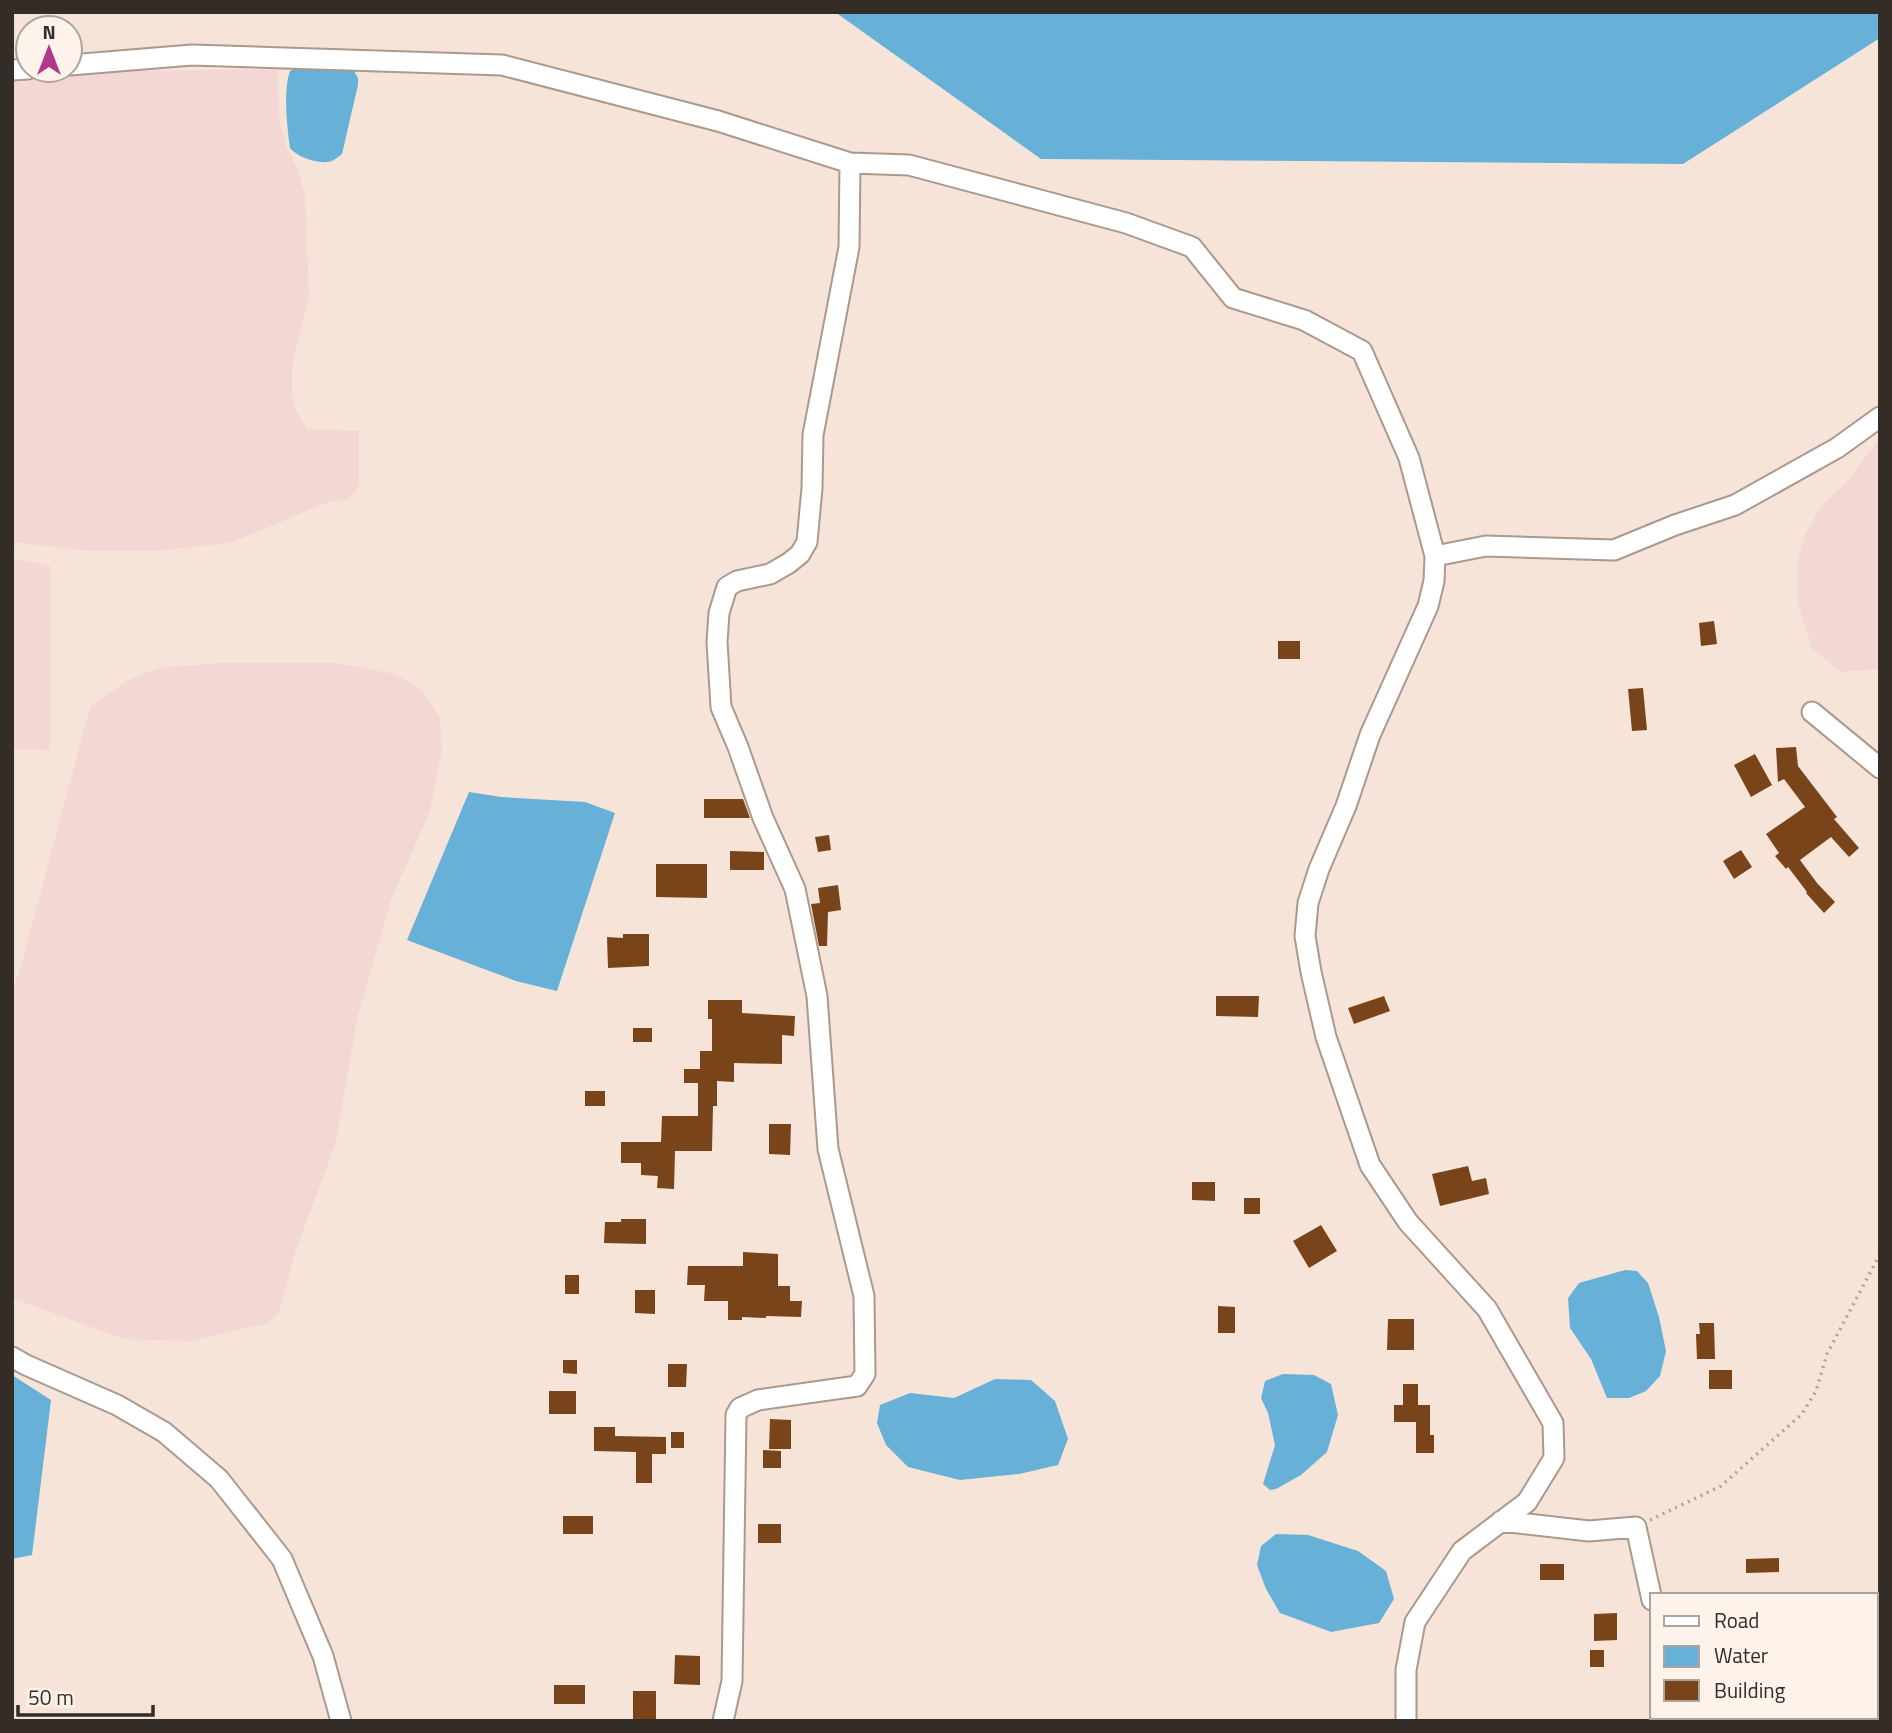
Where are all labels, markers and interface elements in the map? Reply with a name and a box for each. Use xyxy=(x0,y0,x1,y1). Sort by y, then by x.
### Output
north arrow xyxy=(14,14,84,84)
text: N xyxy=(42,17,56,46)
legend xyxy=(1650,1593,1878,1719)
text: Road xyxy=(1714,1604,1759,1636)
text: Water xyxy=(1714,1639,1768,1671)
scale bar xyxy=(18,1674,152,1718)
text: Building xyxy=(1714,1674,1786,1706)
text: 50 m xyxy=(28,1681,74,1713)

